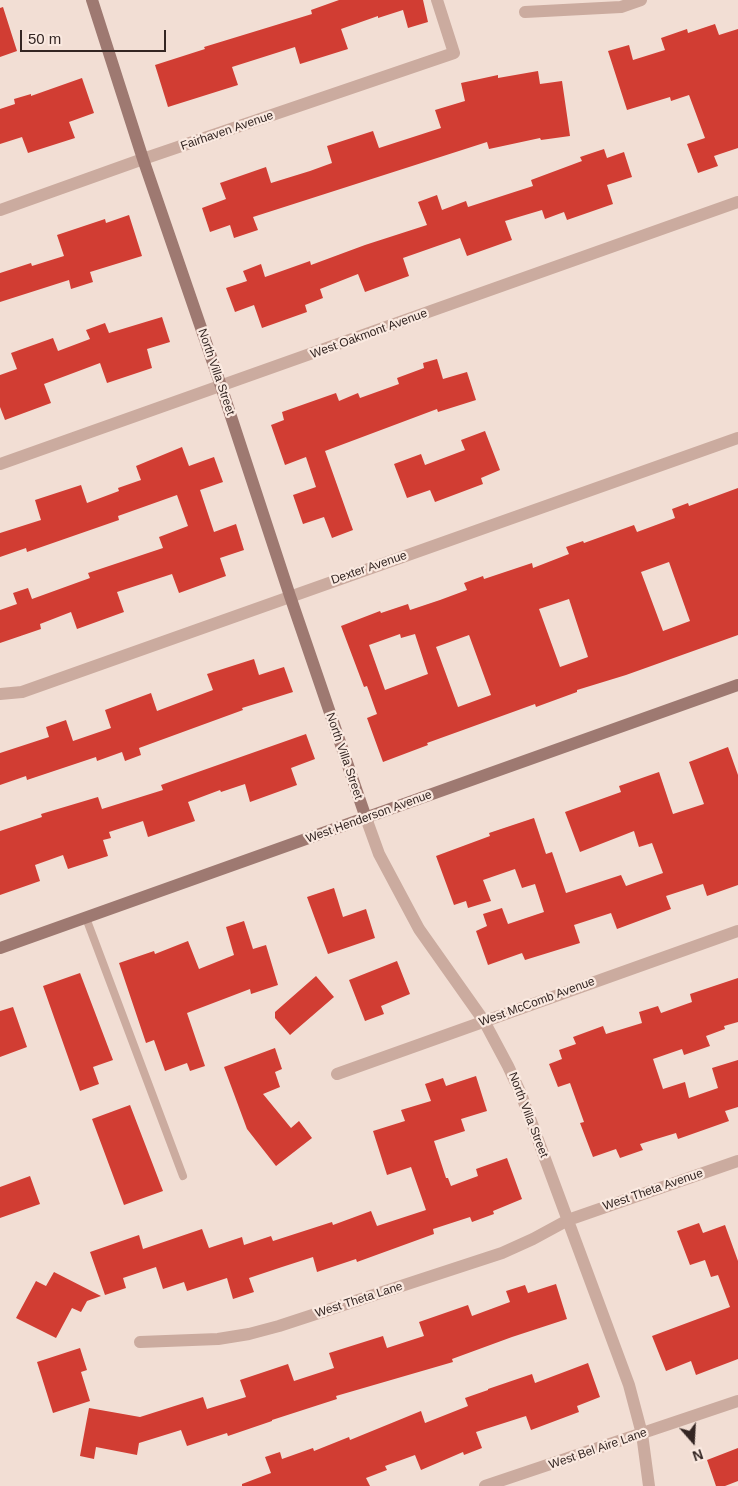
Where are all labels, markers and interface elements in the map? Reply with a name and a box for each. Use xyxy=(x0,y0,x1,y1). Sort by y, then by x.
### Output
scale bar xyxy=(22,20,169,52)
text: 50 m xyxy=(28,30,61,47)
street label: Fairhaven Avenue xyxy=(179,108,275,154)
street label: West Oakmont Avenue xyxy=(309,306,429,362)
street label: North Villa Street xyxy=(194,327,238,417)
street label: Dexter Avenue xyxy=(329,548,409,588)
street label: North Villa Street xyxy=(322,711,366,801)
street label: West Henderson Avenue xyxy=(304,787,434,847)
street label: West McComb Avenue xyxy=(477,974,597,1030)
street label: North Villa Street xyxy=(505,1070,551,1160)
street label: West Theta Avenue xyxy=(601,1166,705,1214)
street label: West Theta Lane xyxy=(313,1279,405,1321)
north arrow xyxy=(668,1416,718,1466)
street label: West Bel Aire Lane xyxy=(547,1426,649,1472)
text: N xyxy=(690,1446,705,1464)

